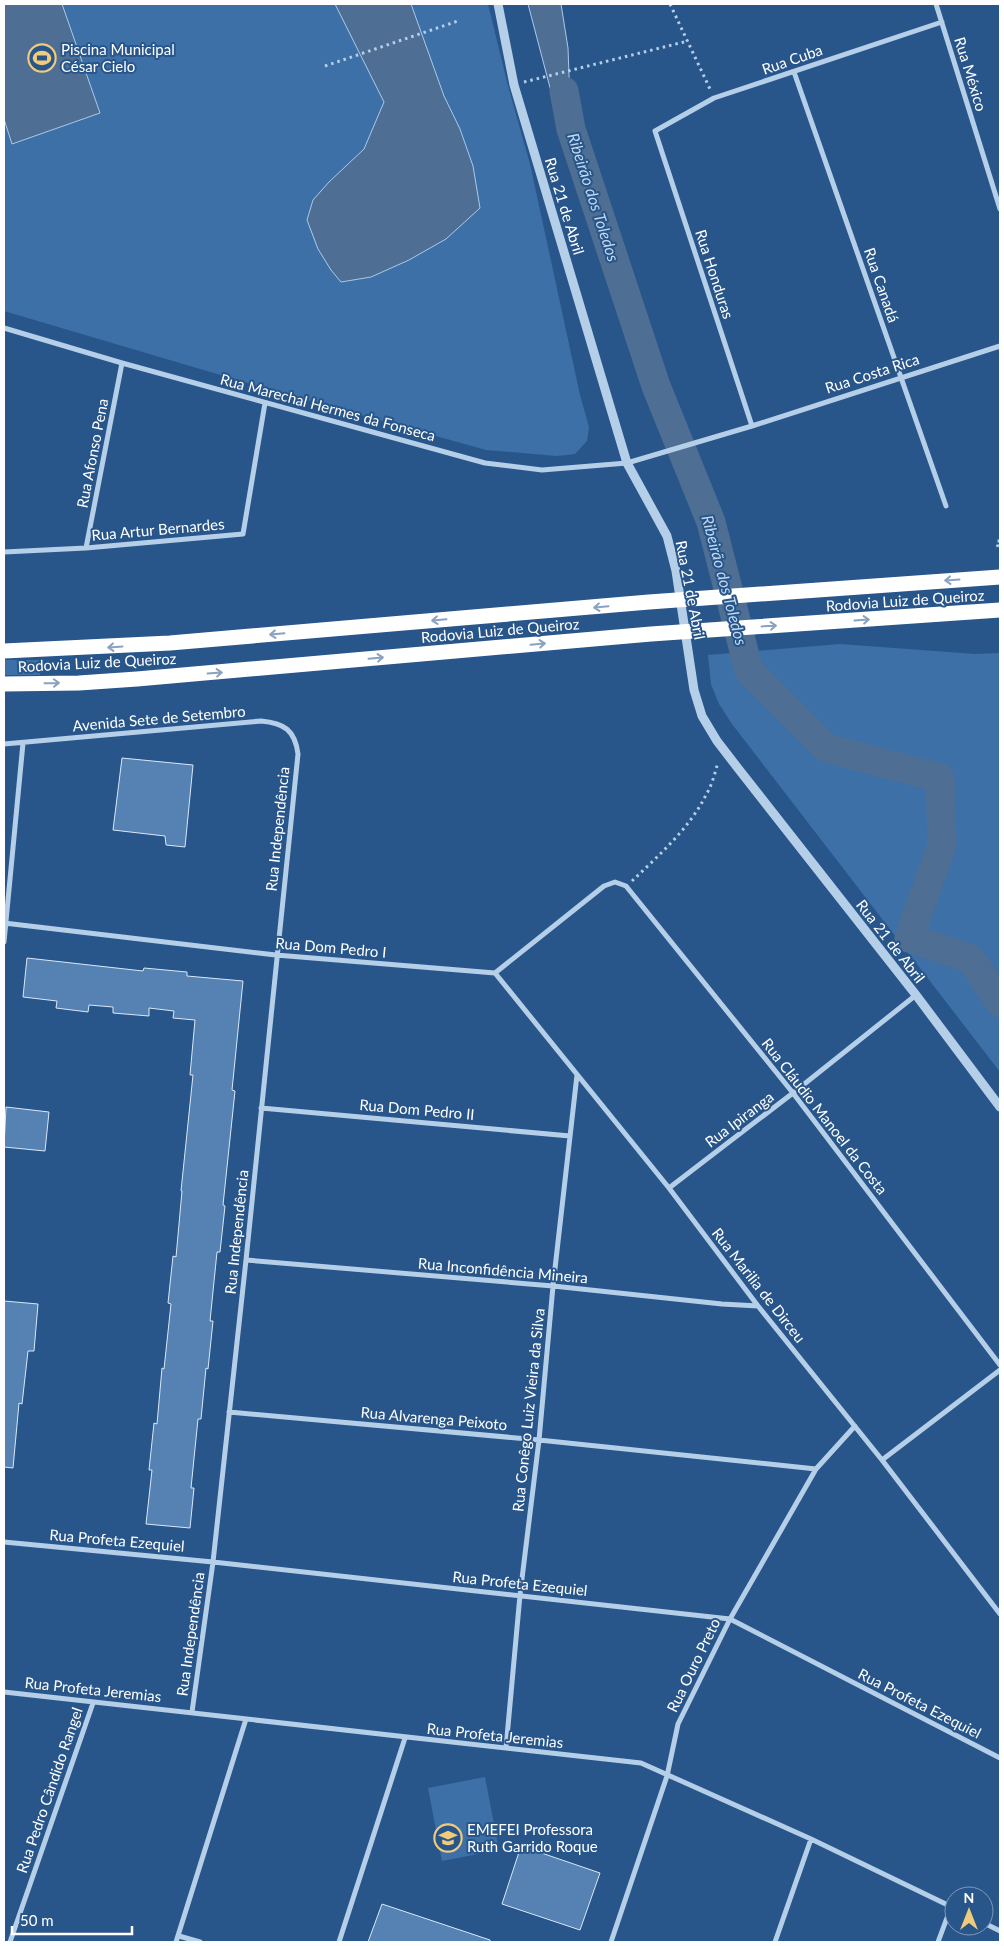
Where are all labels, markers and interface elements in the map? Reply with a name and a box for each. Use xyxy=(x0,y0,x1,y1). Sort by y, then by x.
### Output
street label: Rua México xyxy=(951,35,991,113)
place label: Piscina Municipal César Cielo xyxy=(61,40,175,75)
street label: Rua Cuba xyxy=(759,40,825,78)
sports icon: Piscina Municipal César Cielo xyxy=(27,43,57,73)
water label: Ribeirão dos Toledos xyxy=(564,130,624,264)
street label: Rua 21 de Abril xyxy=(542,155,588,257)
street label: Rua Honduras xyxy=(692,227,738,321)
street label: Rua Canadá xyxy=(861,245,903,325)
street label: Rua Costa Rica xyxy=(823,349,921,397)
street label: Rua Marechal Hermes da Fonseca xyxy=(218,370,438,444)
street label: Rua Afonso Pena xyxy=(73,397,111,509)
water label: Ribeirão dos Toledos xyxy=(698,513,752,648)
street label: Rua Artur Bernardes xyxy=(91,514,225,544)
street label: Rua 21 de Abril xyxy=(673,539,709,641)
one-way arrow xyxy=(944,576,960,585)
street label: Rodovia Luiz de Queiroz xyxy=(825,585,985,615)
one-way arrow xyxy=(593,602,609,611)
street label: Rodovia Luiz de Queiroz xyxy=(420,614,580,646)
one-way arrow xyxy=(431,616,447,625)
one-way arrow xyxy=(854,616,870,625)
one-way arrow xyxy=(761,622,777,631)
one-way arrow xyxy=(269,629,285,639)
one-way arrow xyxy=(530,639,546,649)
one-way arrow xyxy=(107,642,123,651)
street label: Rodovia Luiz de Queiroz xyxy=(17,649,177,675)
one-way arrow xyxy=(368,654,384,663)
one-way arrow xyxy=(206,668,222,677)
one-way arrow xyxy=(44,679,60,688)
street label: Avenida Sete de Setembro xyxy=(72,701,246,735)
street label: Rua Independência xyxy=(262,766,292,892)
street label: Rua 21 de Abril xyxy=(853,896,929,986)
street label: Rua Dom Pedro I xyxy=(275,933,387,961)
street label: Rua Cláudio Manoel da Costa xyxy=(758,1034,892,1198)
street label: Rua Ipiranga xyxy=(701,1087,777,1151)
street label: Rua Dom Pedro II xyxy=(359,1095,475,1123)
street label: Rua Independência xyxy=(221,1169,251,1295)
street label: Rua Marilia de Dirceu xyxy=(709,1224,809,1346)
street label: Rua Inconfidência Mineira xyxy=(417,1254,589,1286)
street label: Rua Conêgo Luiz Vieira da Silva xyxy=(508,1307,548,1513)
street label: Rua Alvarenga Peixoto xyxy=(360,1403,508,1433)
street label: Rua Profeta Ezequiel xyxy=(49,1525,185,1555)
street label: Rua Profeta Ezequiel xyxy=(452,1567,588,1599)
street label: Rua Independência xyxy=(172,1571,208,1697)
street label: Rua Ouro Preto xyxy=(663,1615,723,1715)
street label: Rua Profeta Ezequiel xyxy=(855,1664,985,1742)
street label: Rua Profeta Jeremias xyxy=(24,1673,162,1705)
street label: Rua Pedro Cândido Rangel xyxy=(12,1705,86,1875)
street label: Rua Profeta Jeremias xyxy=(426,1719,564,1751)
place label: EMEFEI Professora Ruth Garrido Roque xyxy=(467,1820,598,1855)
school or university icon: EMEFEI Professora Ruth Garrido Roque xyxy=(433,1823,463,1853)
north arrow xyxy=(944,1886,994,1936)
text: N xyxy=(964,1889,974,1906)
scale bar xyxy=(12,1904,132,1936)
text: 50 m xyxy=(20,1911,54,1929)

